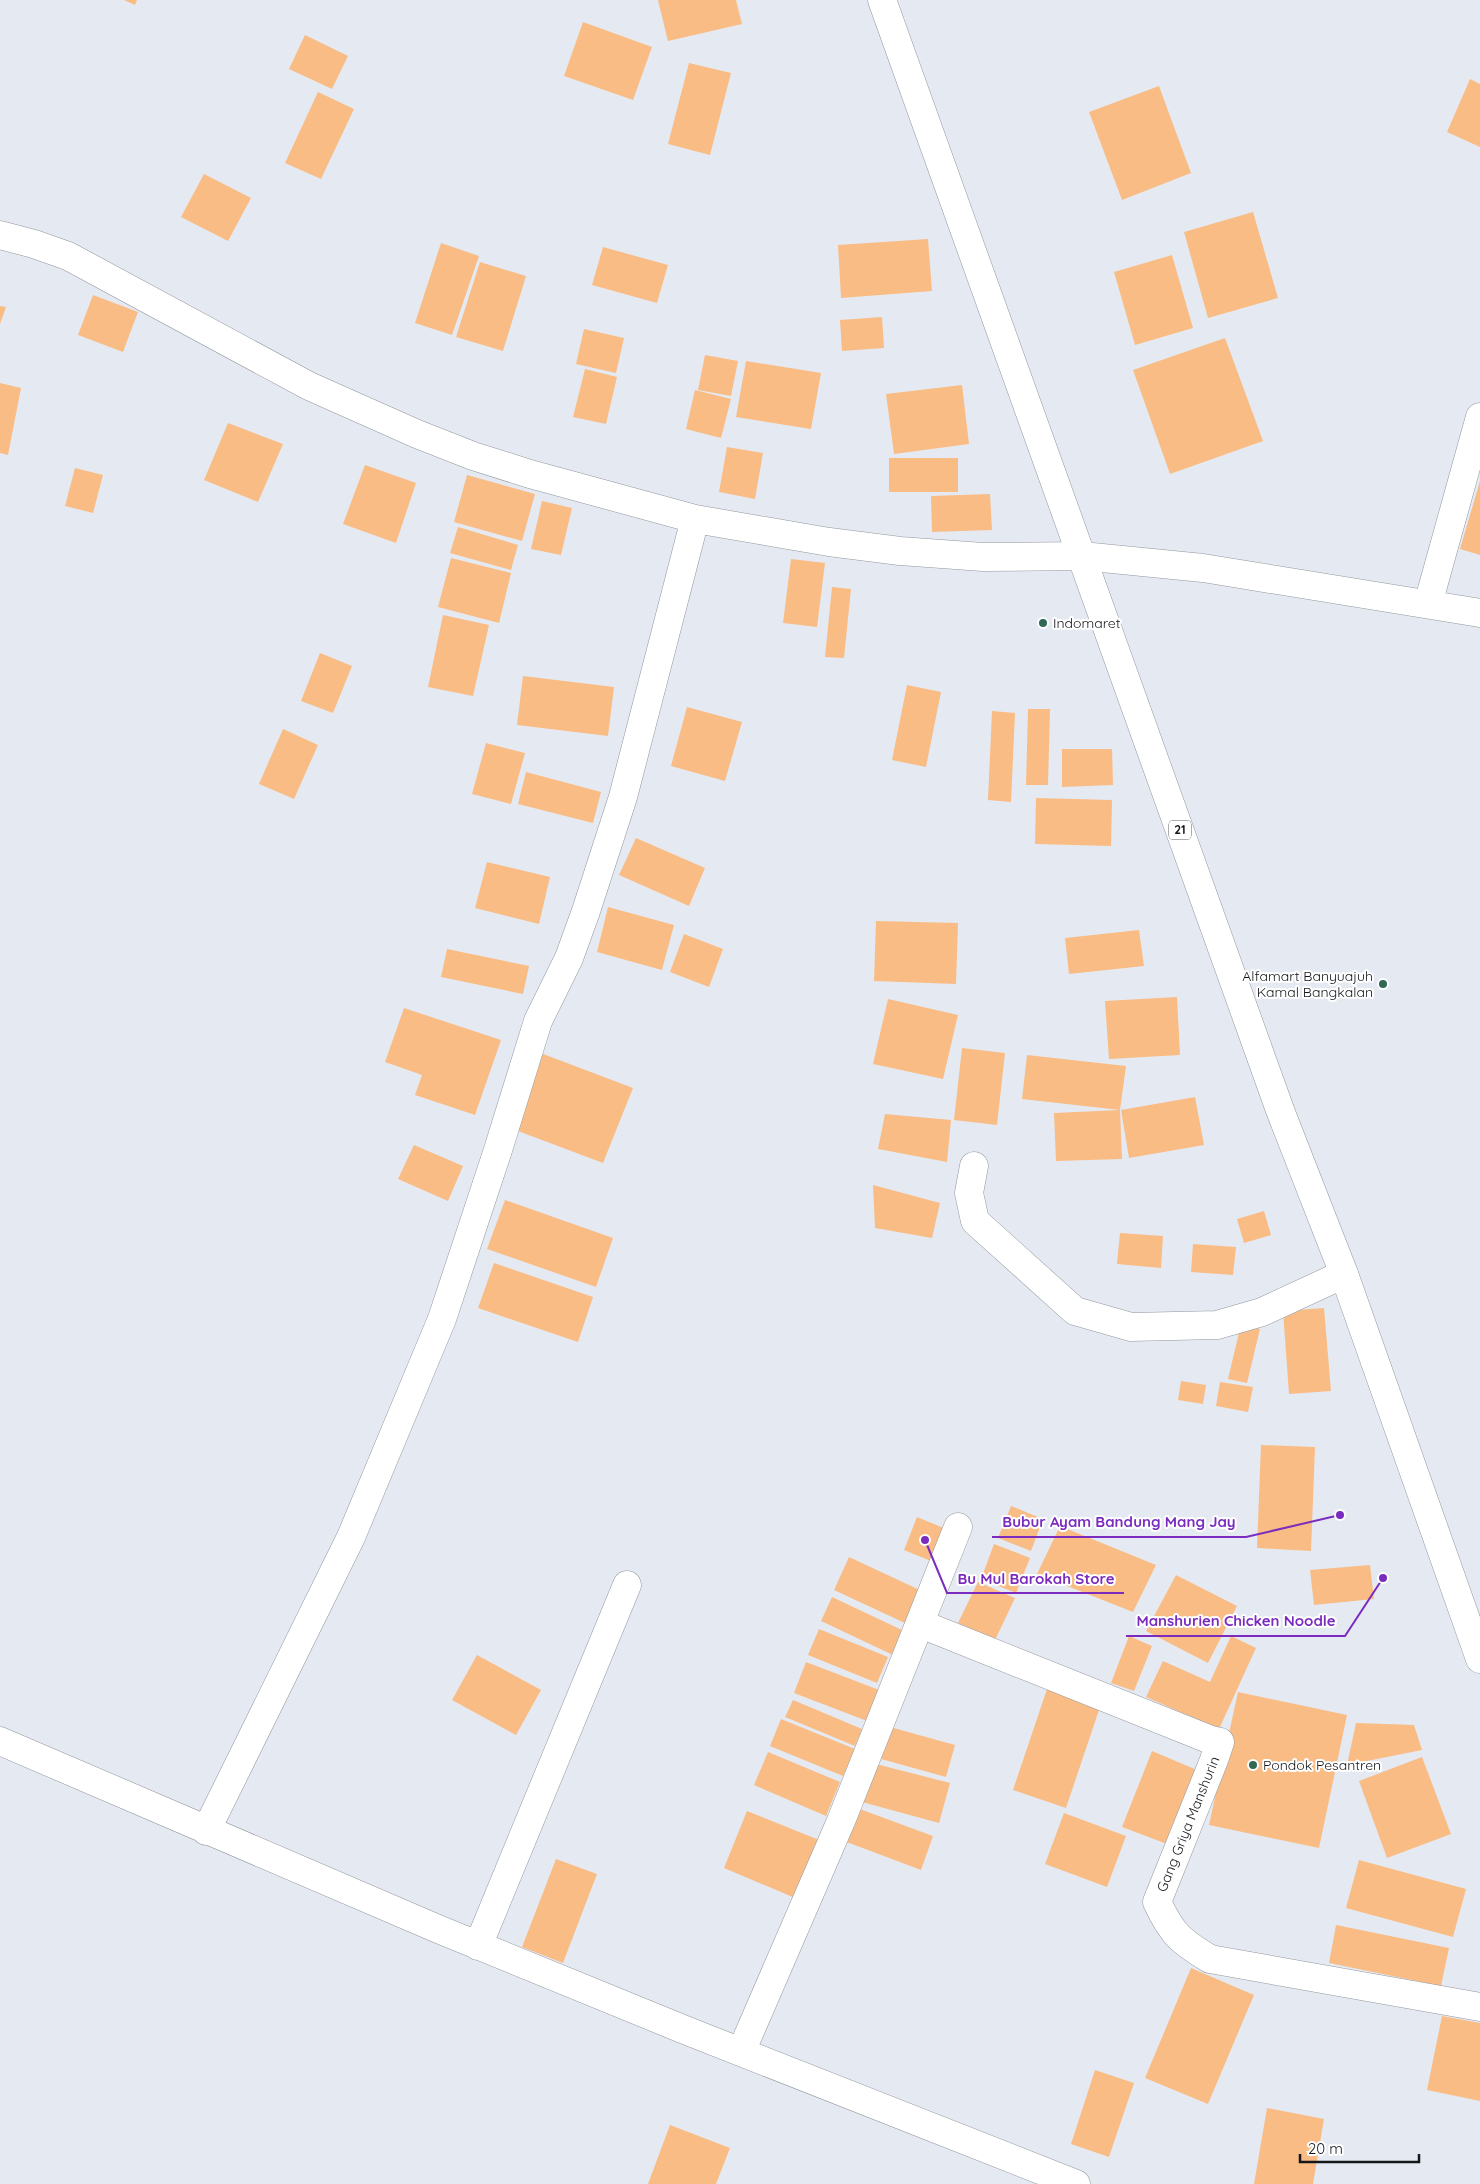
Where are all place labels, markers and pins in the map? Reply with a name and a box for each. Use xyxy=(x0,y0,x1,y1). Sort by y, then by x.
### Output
place label: Indomaret xyxy=(1053,614,1121,632)
marker: Indomaret xyxy=(1037,617,1049,629)
place label: Alfamart Banyuajuh Kamal Bangkalan xyxy=(1242,967,1373,1001)
marker: Alfamart Banyuajuh Kamal Bangkalan xyxy=(1377,978,1389,990)
callout: Bubur Ayam Bandung Mang Jay xyxy=(992,1507,1246,1537)
callout: Bu Mul Barokah Store xyxy=(947,1563,1124,1593)
callout: Manshurien Chicken Noodle xyxy=(1126,1606,1345,1636)
place label: Pondok Pesantren xyxy=(1263,1756,1381,1774)
marker: Pondok Pesantren xyxy=(1247,1759,1259,1771)

